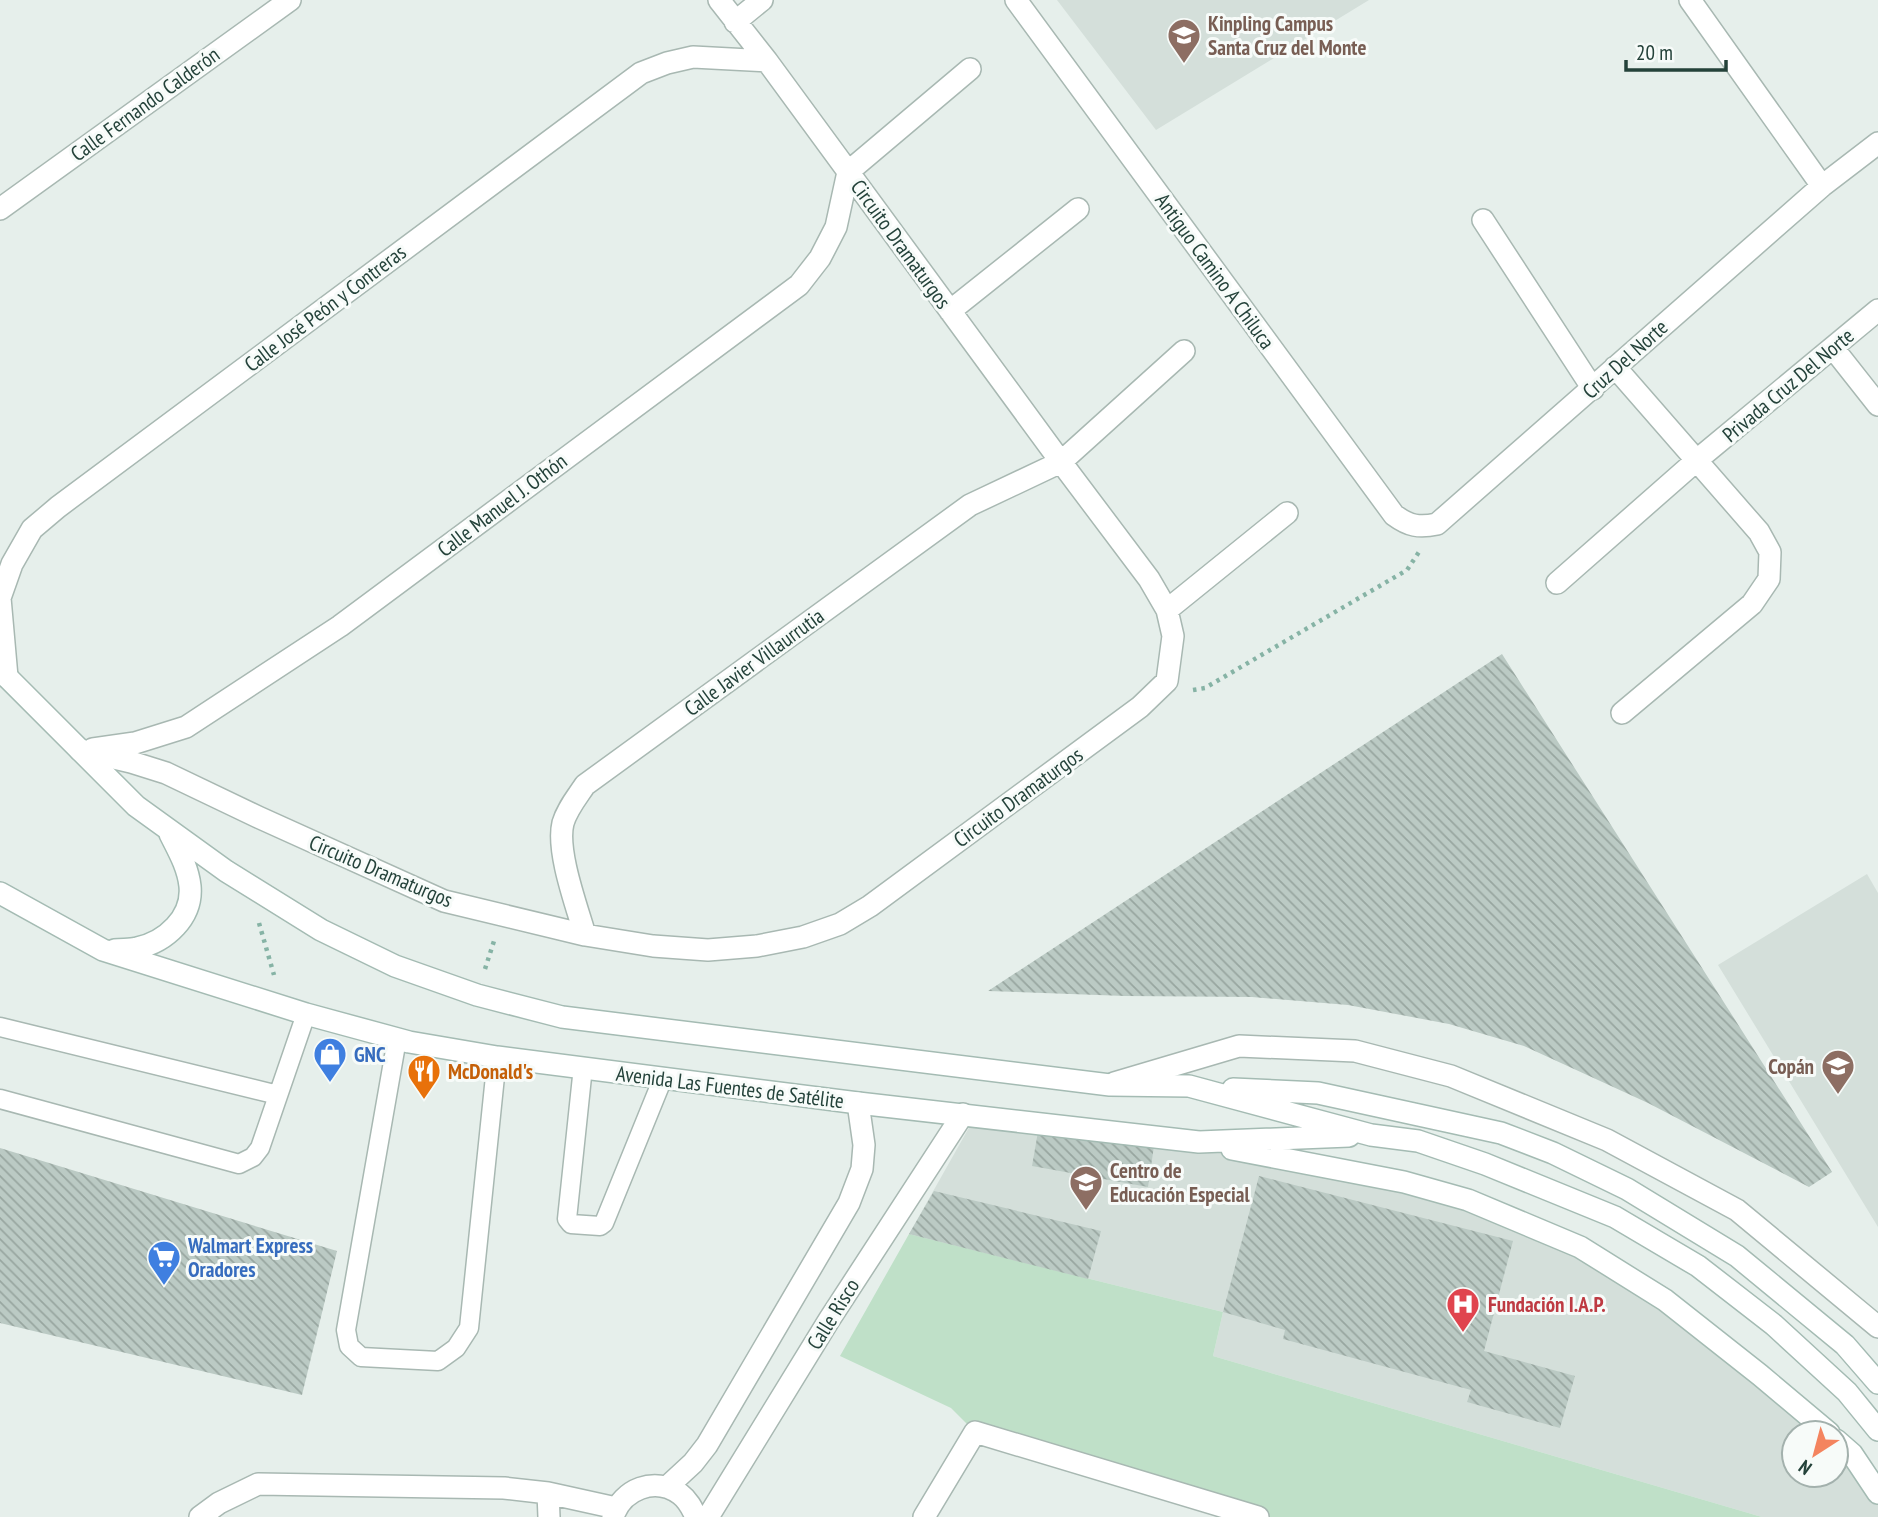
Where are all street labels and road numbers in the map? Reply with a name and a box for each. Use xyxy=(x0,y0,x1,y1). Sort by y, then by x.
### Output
street label: Calle Fernando Calderón xyxy=(65,41,225,167)
street label: Circuito Dramaturgos xyxy=(845,174,957,314)
street label: Antiguo Camino A Chiluca xyxy=(1149,188,1281,354)
street label: Calle José Peón y Contreras xyxy=(239,238,411,378)
street label: Cruz Del Norte xyxy=(1577,314,1673,404)
street label: Privada Cruz Del Norte xyxy=(1717,322,1859,448)
street label: Calle Manuel J. Othón xyxy=(432,447,572,563)
street label: Calle Javier Villaurrutia xyxy=(679,602,829,722)
street label: Circuito Dramaturgos xyxy=(948,741,1088,853)
street label: Circuito Dramaturgos xyxy=(305,829,457,913)
street label: Avenida Las Fuentes de Satélite xyxy=(615,1060,845,1114)
street label: Calle Risco xyxy=(801,1274,865,1354)

